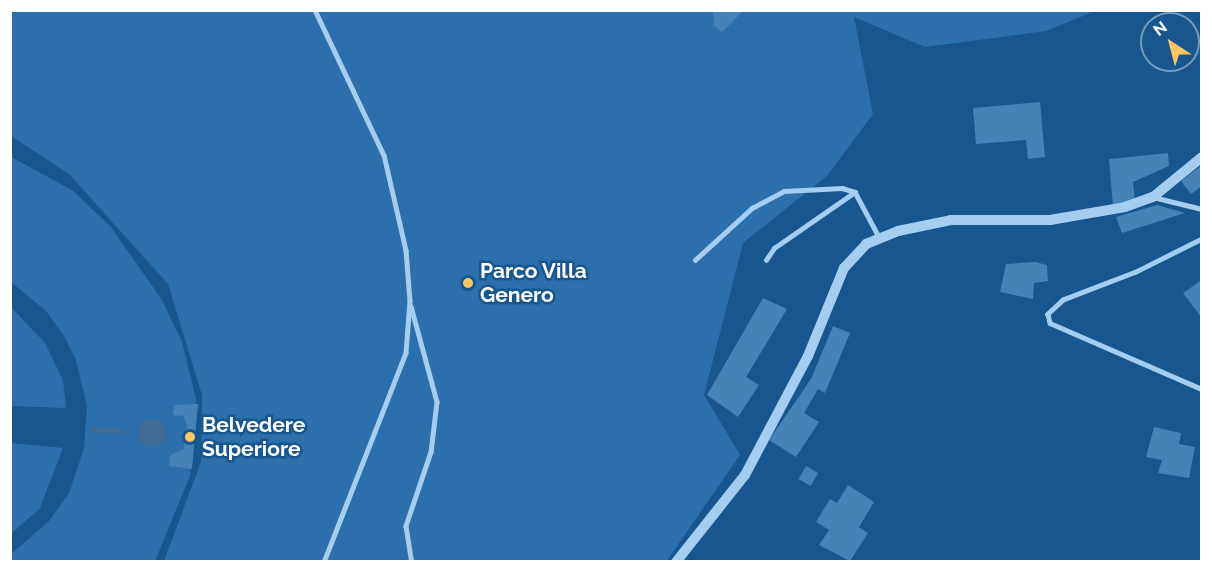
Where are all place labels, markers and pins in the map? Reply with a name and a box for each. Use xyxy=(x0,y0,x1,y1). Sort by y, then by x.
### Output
place label: Parco Villa Genero xyxy=(480,258,587,308)
marker: Parco Villa Genero xyxy=(461,276,475,290)
place label: Belvedere Superiore xyxy=(202,412,305,462)
marker: Belvedere Superiore xyxy=(183,430,197,444)

